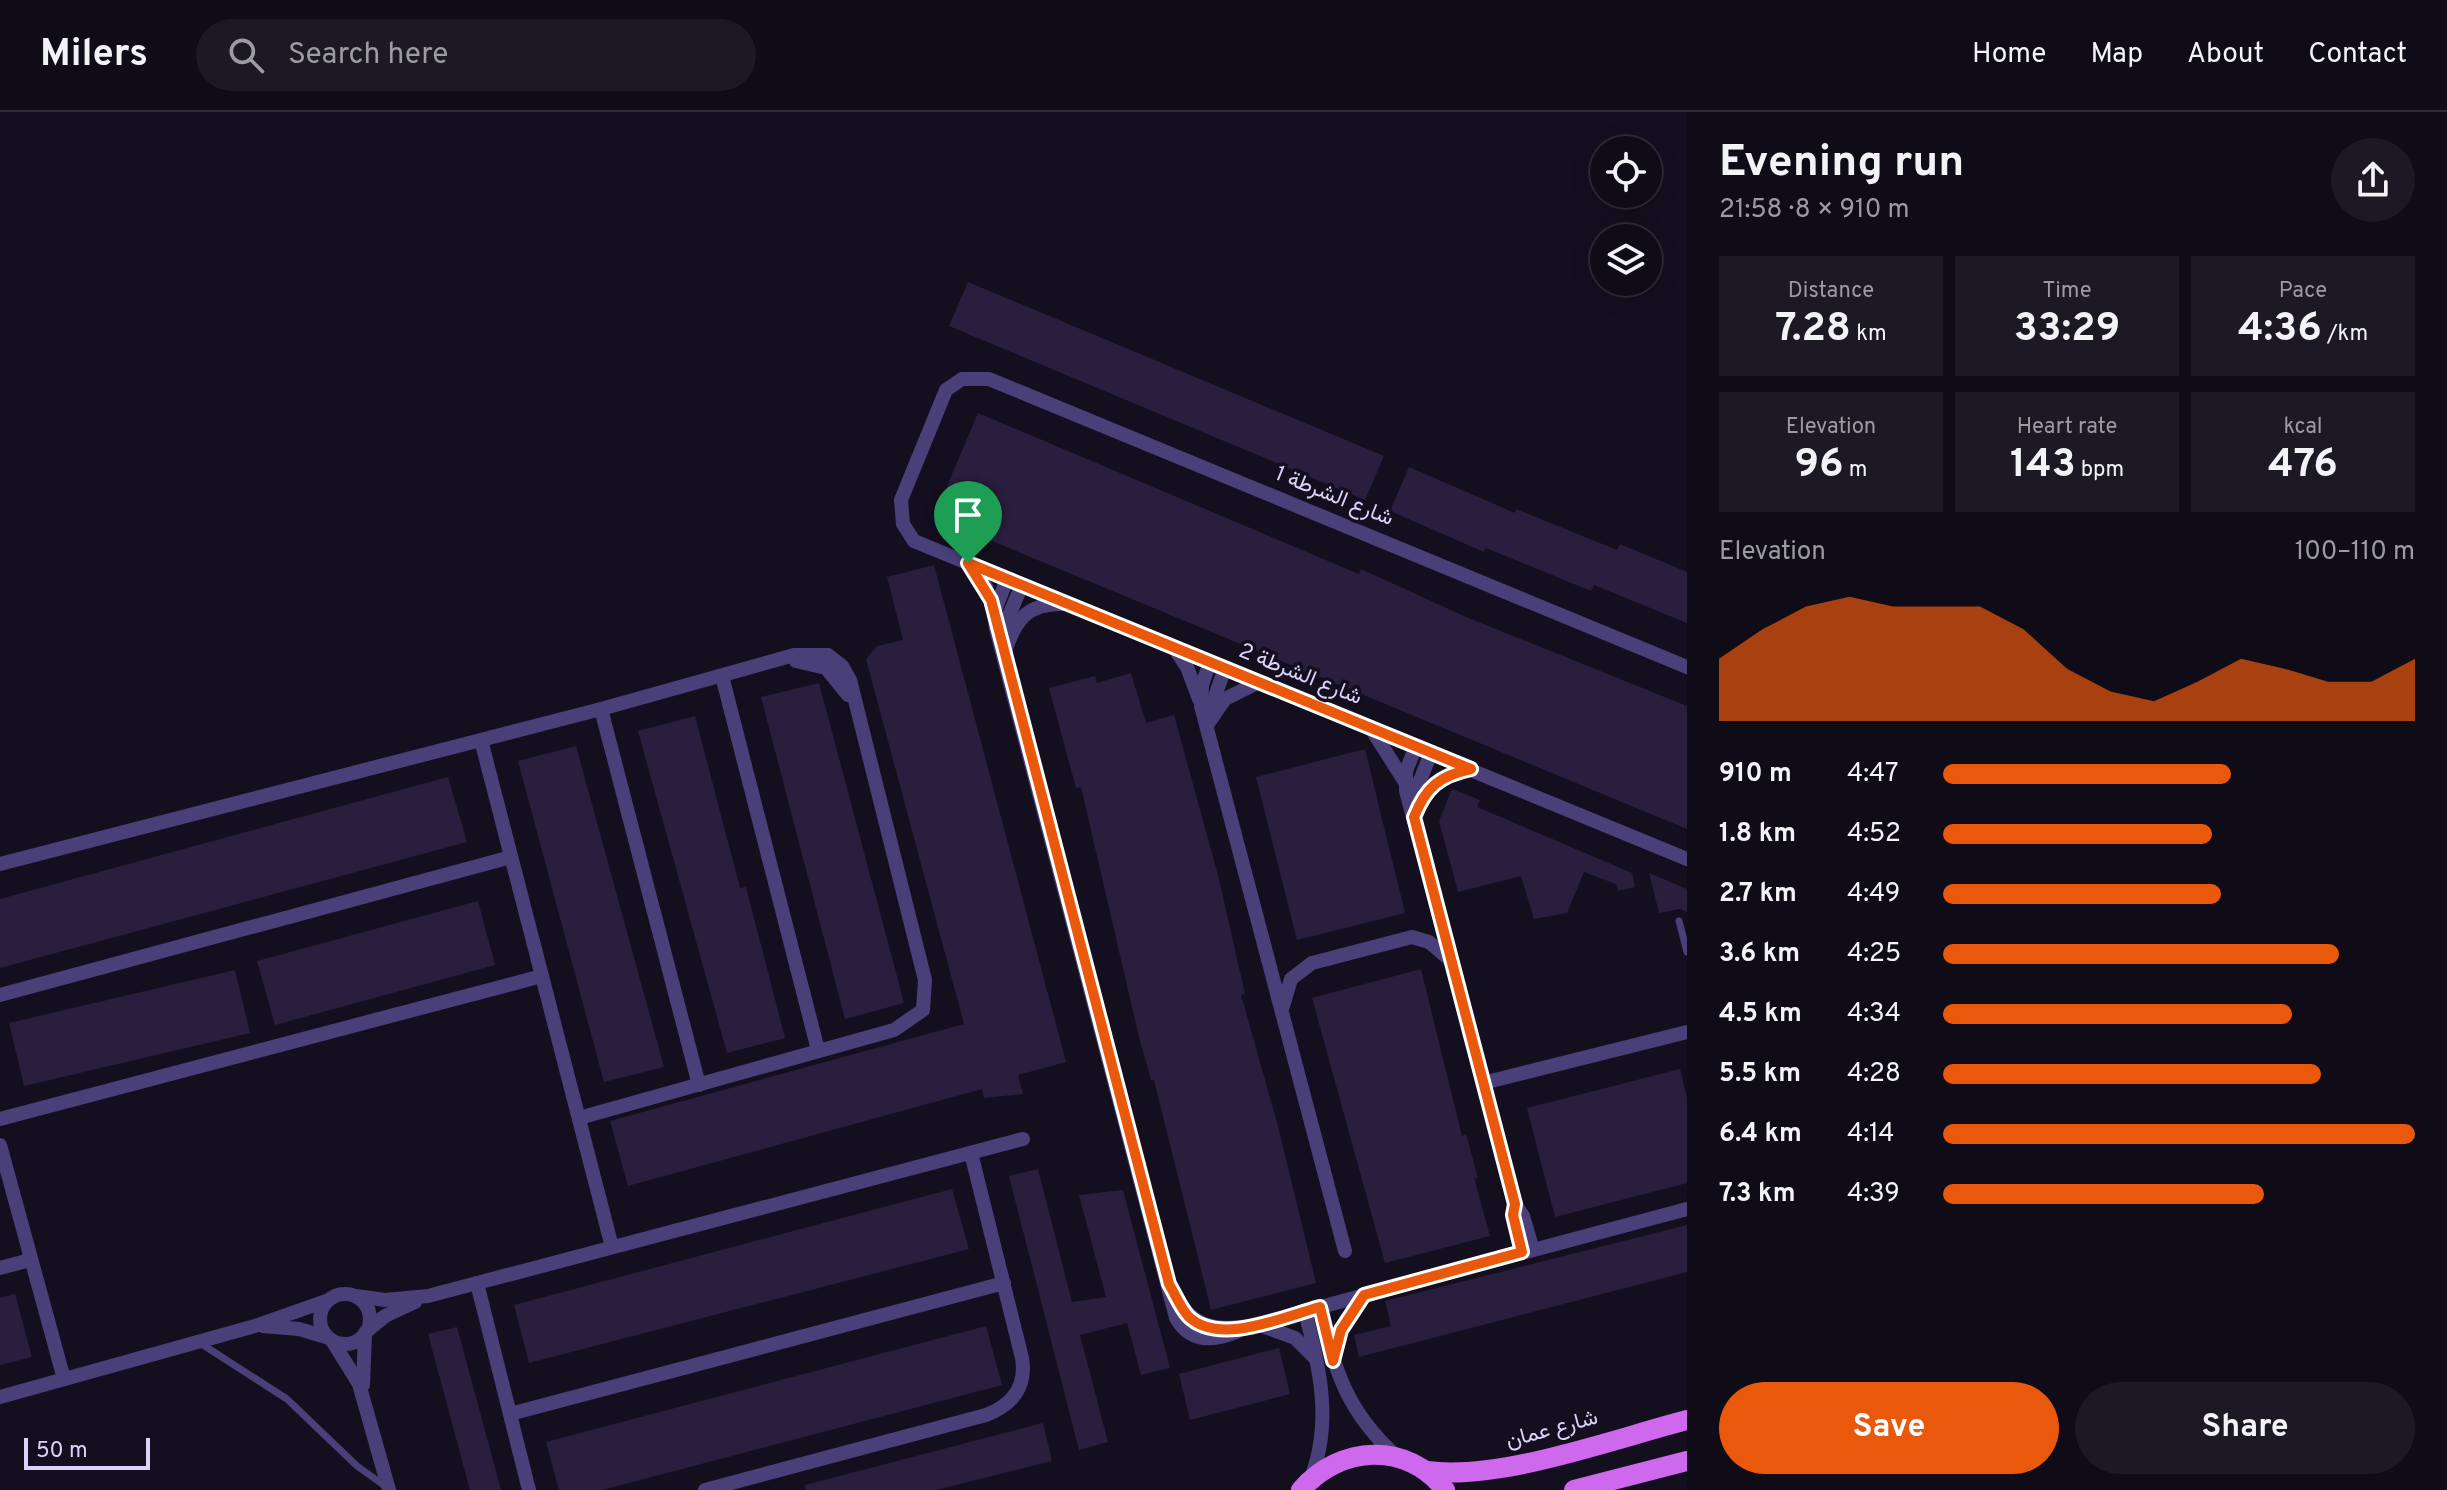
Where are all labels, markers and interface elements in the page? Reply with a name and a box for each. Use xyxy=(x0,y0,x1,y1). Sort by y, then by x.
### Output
search box xyxy=(196,19,756,91)
text: Milers xyxy=(40,31,148,80)
icon: search xyxy=(224,33,268,77)
text: Search here xyxy=(288,37,448,74)
text: Home xyxy=(1972,37,2046,73)
text: Map xyxy=(2090,37,2143,73)
text: About xyxy=(2187,37,2264,73)
text: Contact xyxy=(2308,37,2407,73)
map controls xyxy=(1590,136,1662,296)
button: locate xyxy=(1590,136,1662,208)
text: Evening run xyxy=(1719,136,1964,192)
button: share xyxy=(2331,138,2415,222)
text: 21:58 · 8 × 910 m xyxy=(1719,194,1910,227)
button: layers xyxy=(1590,224,1662,296)
text: Distance xyxy=(1788,278,1874,305)
text: Time xyxy=(2042,278,2092,305)
text: Pace xyxy=(2279,278,2327,305)
text: 7.28 xyxy=(1775,305,1851,355)
text: 33:29 xyxy=(2014,305,2120,355)
text: 4:36 xyxy=(2238,305,2322,355)
text: km xyxy=(1851,321,1887,348)
text: /km xyxy=(2322,321,2368,348)
text: Elevation xyxy=(1786,414,1876,441)
text: Heart rate xyxy=(2017,414,2117,441)
text: kcal xyxy=(2283,414,2323,441)
text: 96 xyxy=(1795,441,1844,491)
text: 143 xyxy=(2010,441,2076,491)
text: 476 xyxy=(2268,441,2338,491)
text: m xyxy=(1844,457,1867,484)
text: bpm xyxy=(2076,457,2124,484)
street label: شارع الشرطة 1 xyxy=(1271,461,1397,533)
pin xyxy=(934,481,1002,563)
icon: arrive xyxy=(946,493,990,537)
text: Elevation xyxy=(1719,536,1826,569)
text: 100–110 m xyxy=(2295,536,2415,569)
street label: شارع الشرطة 2 xyxy=(1234,638,1366,712)
text: 910 m xyxy=(1719,758,1792,791)
text: 4:47 xyxy=(1847,758,1898,791)
text: 1.8 km xyxy=(1719,818,1796,851)
text: 4:52 xyxy=(1847,818,1901,851)
text: 2.7 km xyxy=(1719,878,1797,911)
text: 4:49 xyxy=(1847,878,1900,911)
text: 3.6 km xyxy=(1719,938,1800,971)
text: 4:25 xyxy=(1847,938,1901,971)
text: 4.5 km xyxy=(1719,998,1802,1031)
text: 4:34 xyxy=(1847,998,1901,1031)
text: 5.5 km xyxy=(1719,1058,1801,1091)
text: 4:28 xyxy=(1847,1058,1901,1091)
text: 6.4 km xyxy=(1719,1118,1802,1151)
text: 4:14 xyxy=(1847,1118,1894,1151)
text: 7.3 km xyxy=(1719,1178,1795,1211)
text: 4:39 xyxy=(1847,1178,1900,1211)
button: Save xyxy=(1719,1382,2059,1474)
button: Share xyxy=(2075,1382,2415,1474)
street label: شارع عمان xyxy=(1503,1405,1601,1455)
scale bar xyxy=(24,1434,150,1470)
text: 50 m xyxy=(36,1438,88,1465)

